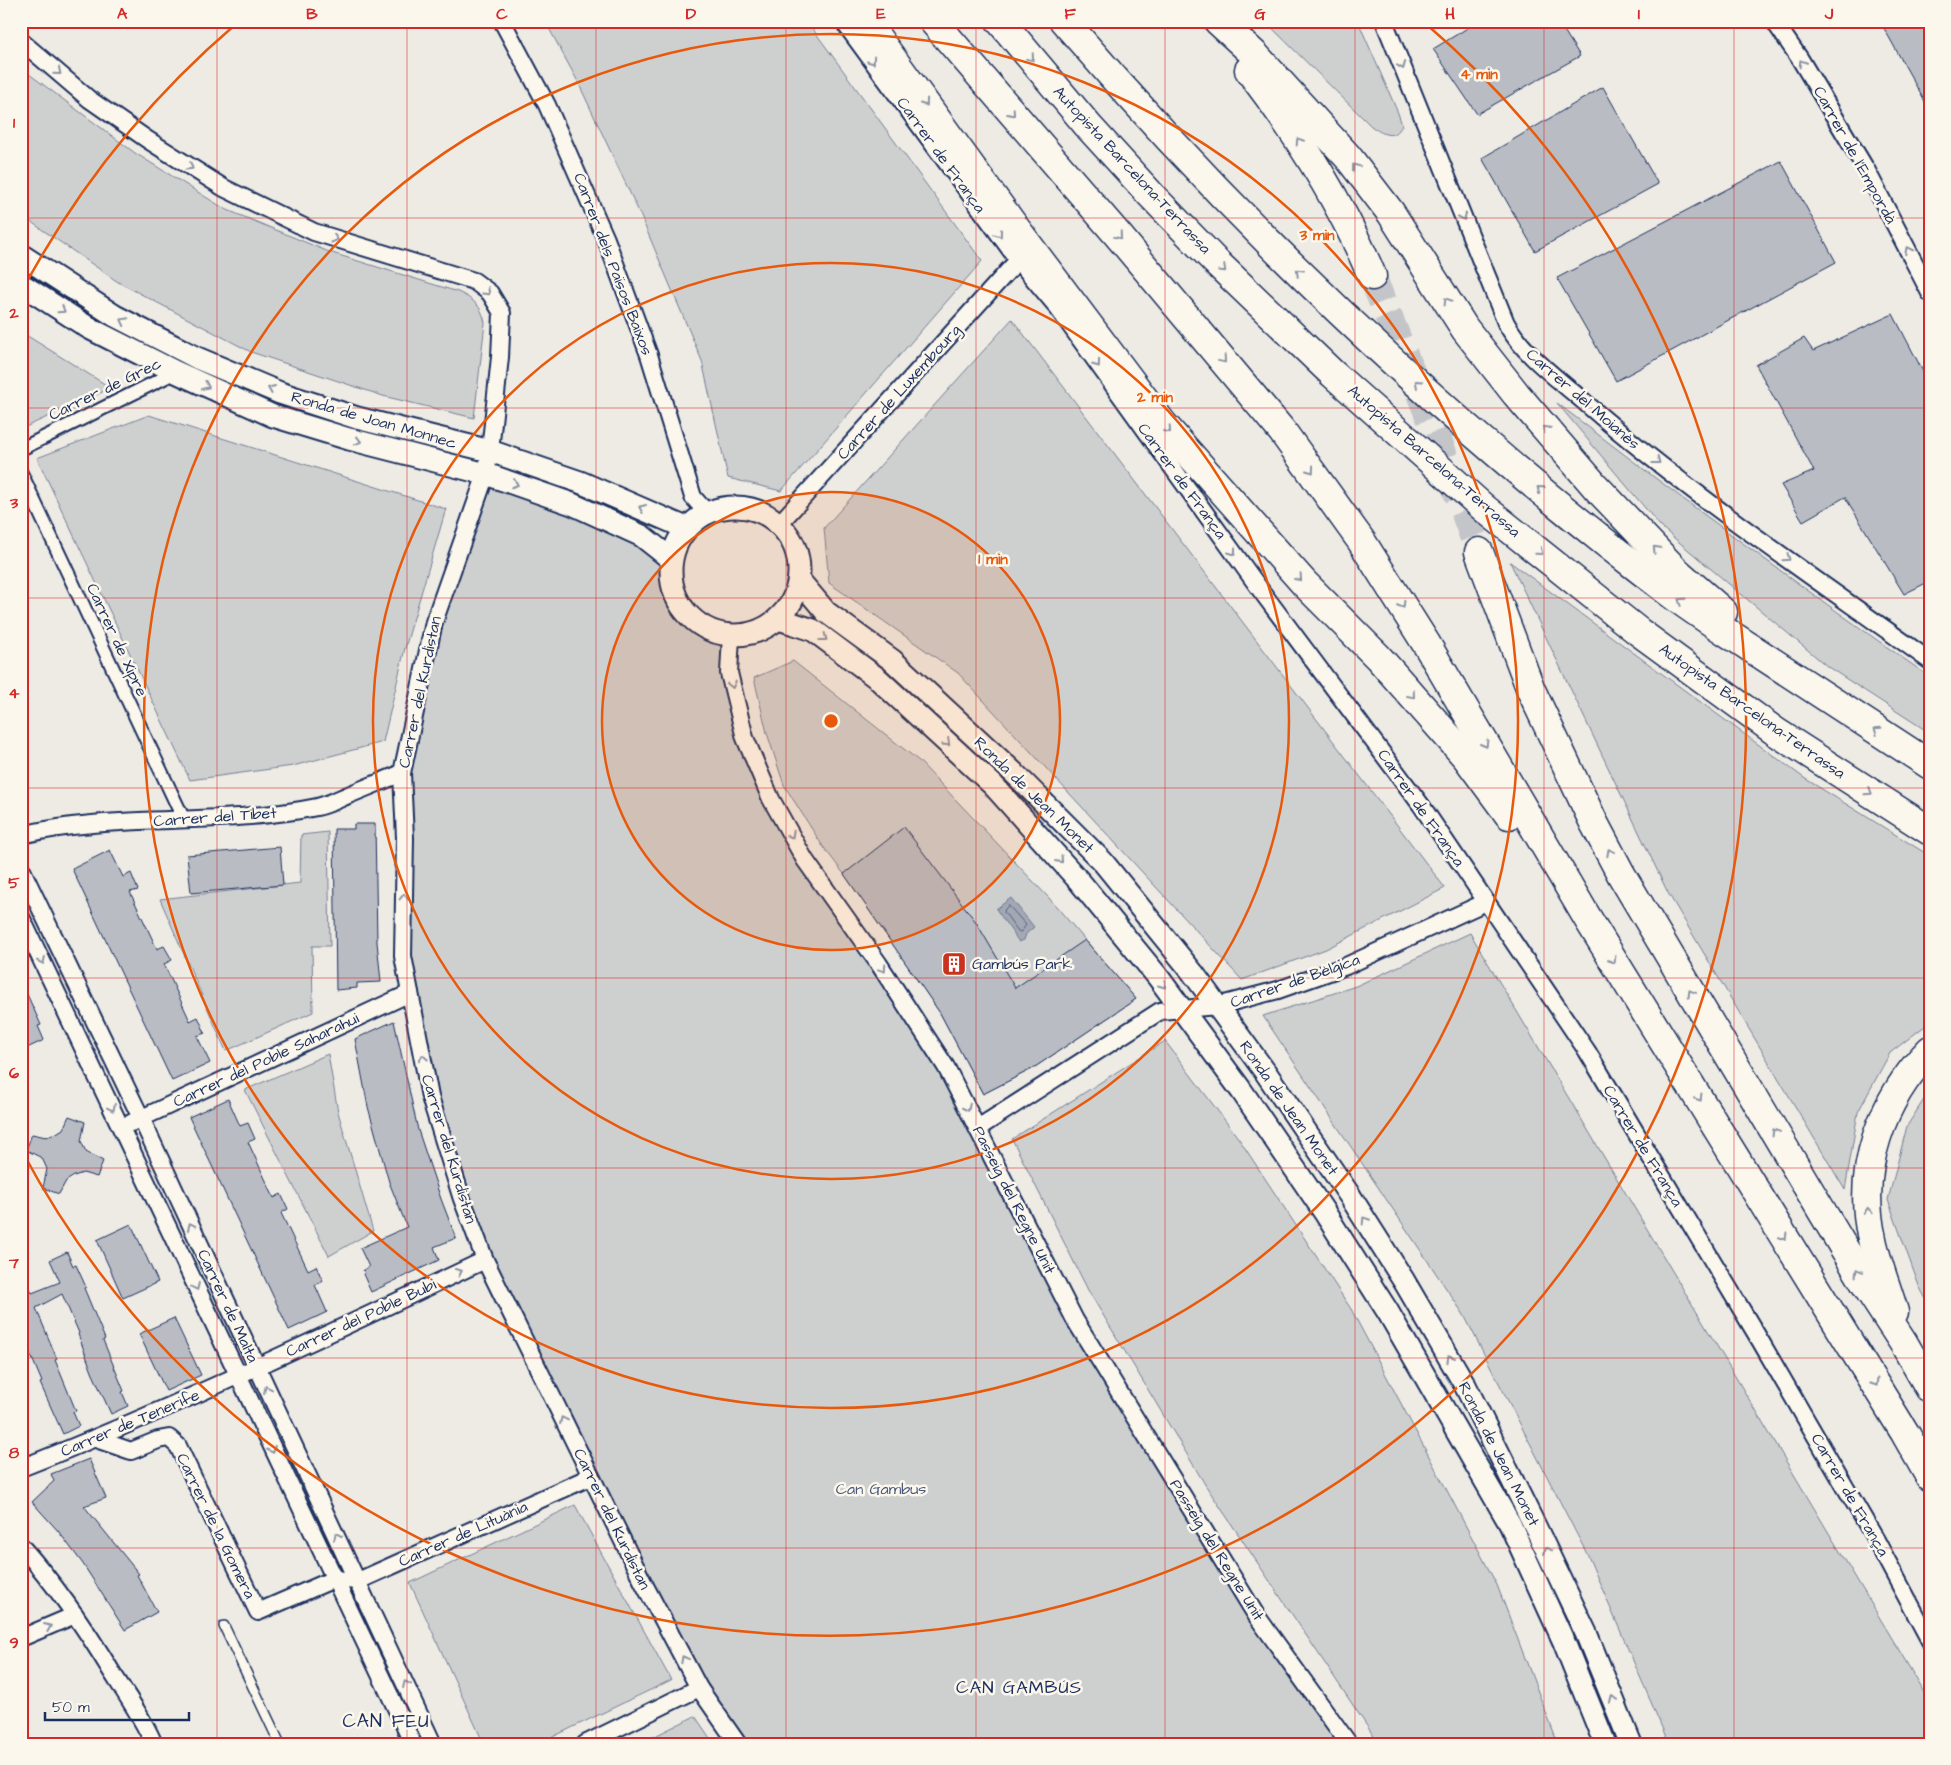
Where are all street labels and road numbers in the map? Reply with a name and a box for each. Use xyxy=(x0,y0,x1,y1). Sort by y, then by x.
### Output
street label: Autopista Barcelona-Terrassa xyxy=(1048,81,1216,259)
street label: Carrer de l'Empordà xyxy=(1808,82,1902,228)
street label: Carrer de França xyxy=(891,92,991,218)
street label: Carrer dels Països Baixos xyxy=(568,170,658,358)
street label: Carrer de Luxembourg xyxy=(832,319,967,465)
street label: Carrer del Moianès xyxy=(1521,343,1645,455)
street label: Carrer de Grec xyxy=(45,352,165,426)
street label: Autopista Barcelona-Terrassa xyxy=(1343,380,1525,542)
street label: Ronda de Joan Monnec xyxy=(289,386,459,454)
street label: Carrer de França xyxy=(1132,418,1232,544)
street label: Carrer de Xipre xyxy=(81,580,153,701)
street label: Carrer del Kurdistan xyxy=(393,614,447,770)
street label: Autopista Barcelona-Terrassa xyxy=(1655,638,1849,784)
street label: Ronda de Jean Monet xyxy=(969,732,1099,859)
street label: Carrer de França xyxy=(1372,745,1470,871)
street label: Carrer del Tibet xyxy=(153,802,278,832)
street label: Carrer de Bèlgica xyxy=(1227,948,1363,1014)
street label: Carrer del Poble Saharahui xyxy=(170,1007,363,1113)
street label: Ronda de Jean Monet xyxy=(1234,1036,1344,1180)
street label: Carrer del Kurdistan xyxy=(416,1072,482,1226)
street label: Carrer de França xyxy=(1598,1081,1688,1211)
street label: Passeig del Regne Unit xyxy=(966,1122,1061,1279)
street label: Carrer de Malta xyxy=(192,1246,264,1366)
street label: Carrer del Poble Bubi xyxy=(282,1273,440,1363)
street label: Ronda de Jean Monet xyxy=(1453,1378,1545,1531)
street label: Carrer de Tenerife xyxy=(57,1384,203,1462)
street label: Carrer de França xyxy=(1806,1429,1894,1561)
street label: Carrer del Kurdistan xyxy=(568,1445,656,1593)
street label: Carrer de la Gomera xyxy=(171,1449,261,1603)
street label: Passeig del Regne Unit xyxy=(1164,1475,1270,1626)
street label: Carrer de Lituània xyxy=(395,1496,531,1572)

